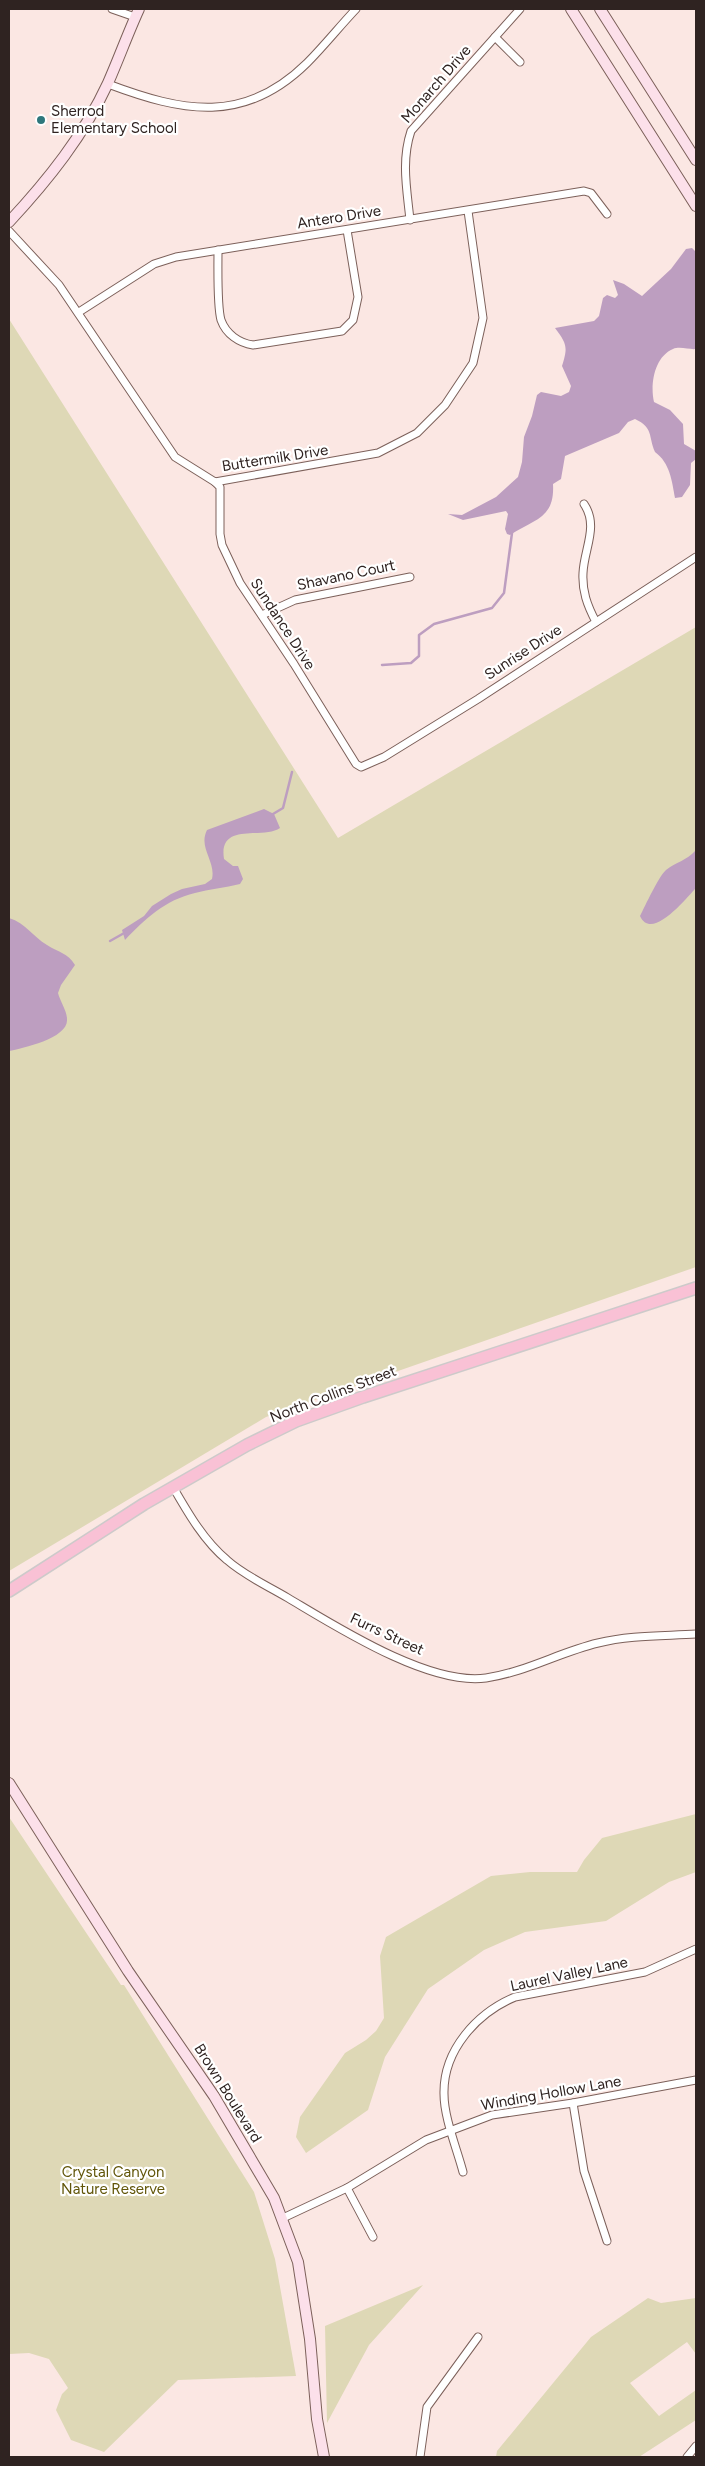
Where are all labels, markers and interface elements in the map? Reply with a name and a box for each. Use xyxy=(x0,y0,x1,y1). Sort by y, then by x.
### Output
street label: Monarch Drive xyxy=(397,41,475,127)
place label: Sherrod Elementary School xyxy=(51,102,177,137)
marker: Sherrod Elementary School xyxy=(35,114,47,126)
street label: Antero Drive xyxy=(296,202,382,232)
street label: Buttermilk Drive xyxy=(221,441,329,475)
street label: Shavano Court xyxy=(295,556,397,594)
street label: Sundance Drive xyxy=(247,575,319,673)
street label: Sunrise Drive xyxy=(481,620,565,684)
street label: North Collins Street xyxy=(267,1362,399,1426)
street label: Furrs Street xyxy=(347,1609,427,1659)
street label: Laurel Valley Lane xyxy=(509,1953,629,1995)
street label: Brown Boulevard xyxy=(190,2040,266,2146)
street label: Winding Hollow Lane xyxy=(480,2072,622,2114)
park label: Crystal Canyon Nature Reserve xyxy=(61,2163,165,2198)

